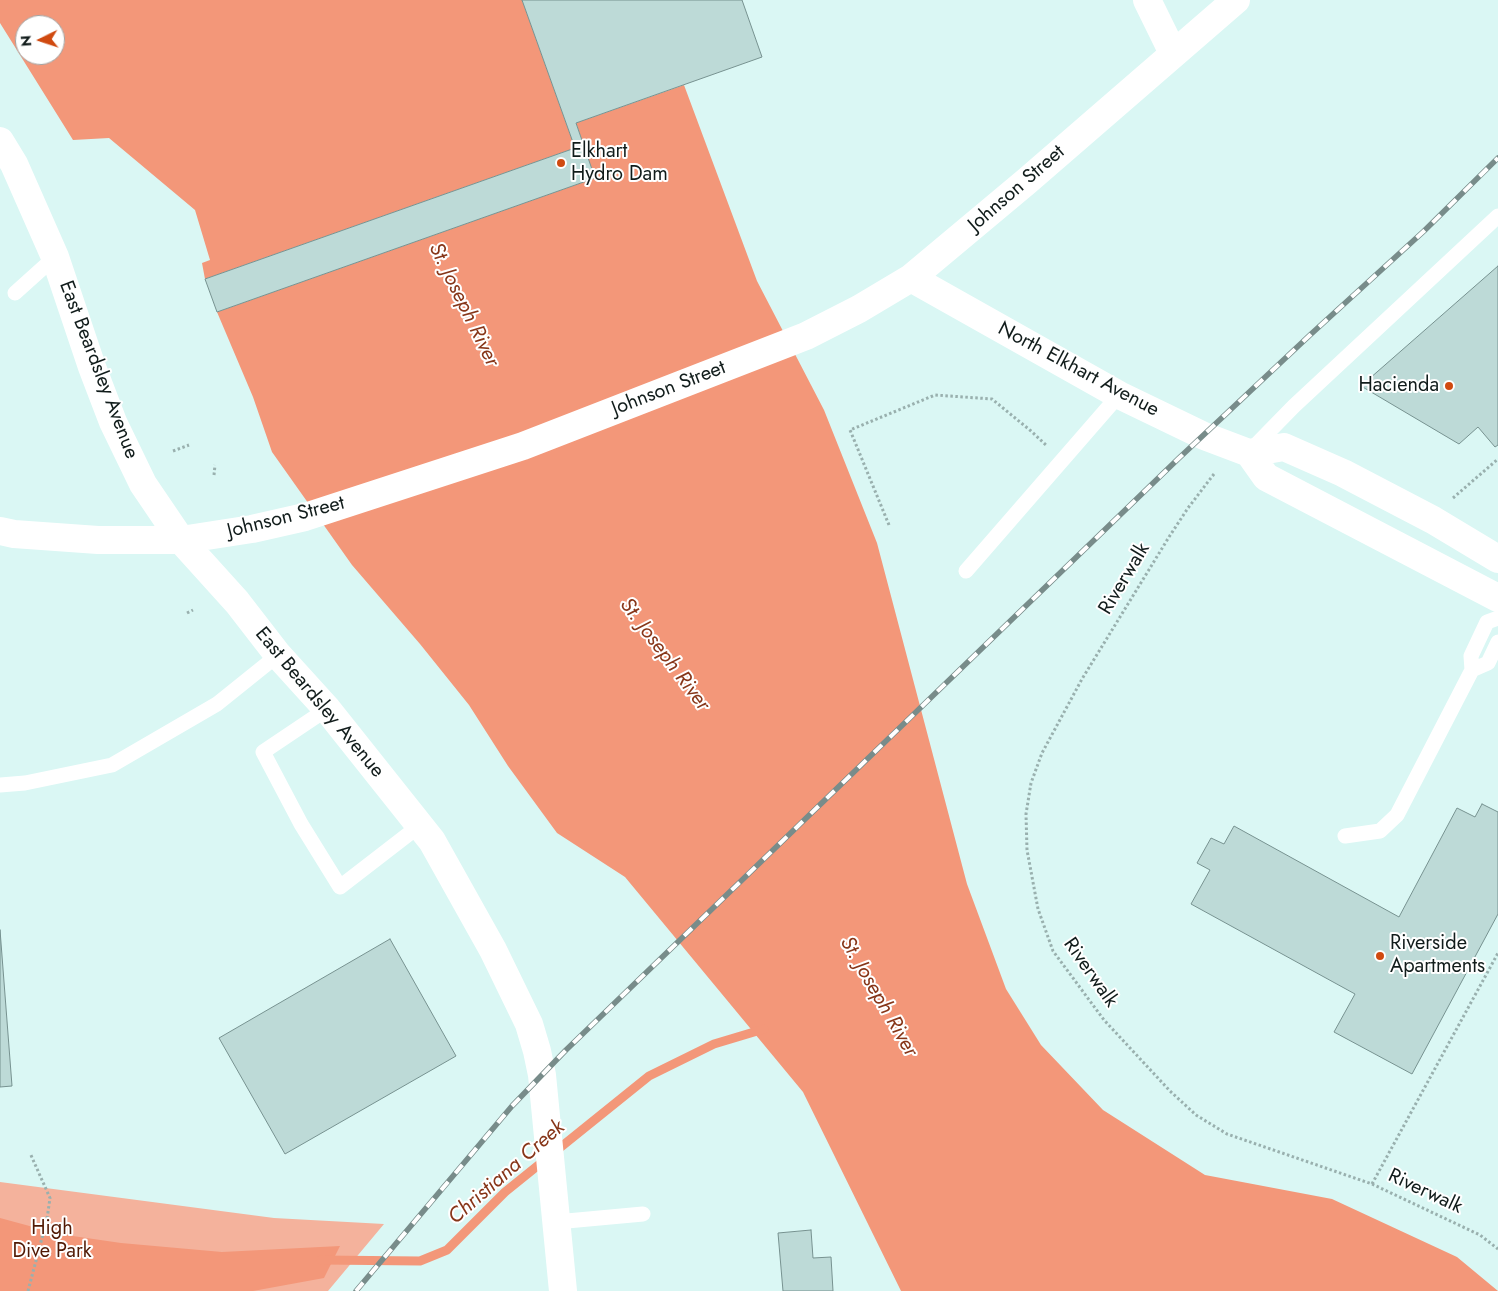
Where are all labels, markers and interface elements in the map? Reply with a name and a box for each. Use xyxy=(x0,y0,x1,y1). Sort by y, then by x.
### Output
north arrow xyxy=(15,15,65,65)
text: N xyxy=(16,35,36,47)
place label: Elkhart Hydro Dam xyxy=(571,140,668,187)
street label: Johnson Street xyxy=(964,141,1070,237)
marker: Elkhart Hydro Dam xyxy=(555,157,567,169)
water label: St. Joseph River xyxy=(422,239,504,371)
street label: East Beardsley Avenue xyxy=(53,278,143,462)
street label: North Elkhart Avenue xyxy=(993,317,1163,423)
street label: Johnson Street xyxy=(609,356,729,422)
place label: Hacienda xyxy=(1359,374,1439,398)
marker: Hacienda xyxy=(1443,380,1455,392)
street label: Johnson Street xyxy=(225,492,347,544)
street label: Riverwalk xyxy=(1094,539,1156,619)
water label: St. Joseph River xyxy=(613,594,715,716)
street label: East Beardsley Avenue xyxy=(249,623,389,783)
water label: St. Joseph River xyxy=(833,932,923,1062)
place label: Riverside Apartments xyxy=(1390,932,1485,979)
street label: Riverwalk xyxy=(1057,934,1123,1012)
marker: Riverside Apartments xyxy=(1374,950,1386,962)
water label: Christiana Creek xyxy=(444,1116,570,1230)
street label: Riverwalk xyxy=(1384,1164,1466,1220)
park label: High Dive Park xyxy=(12,1217,92,1264)

